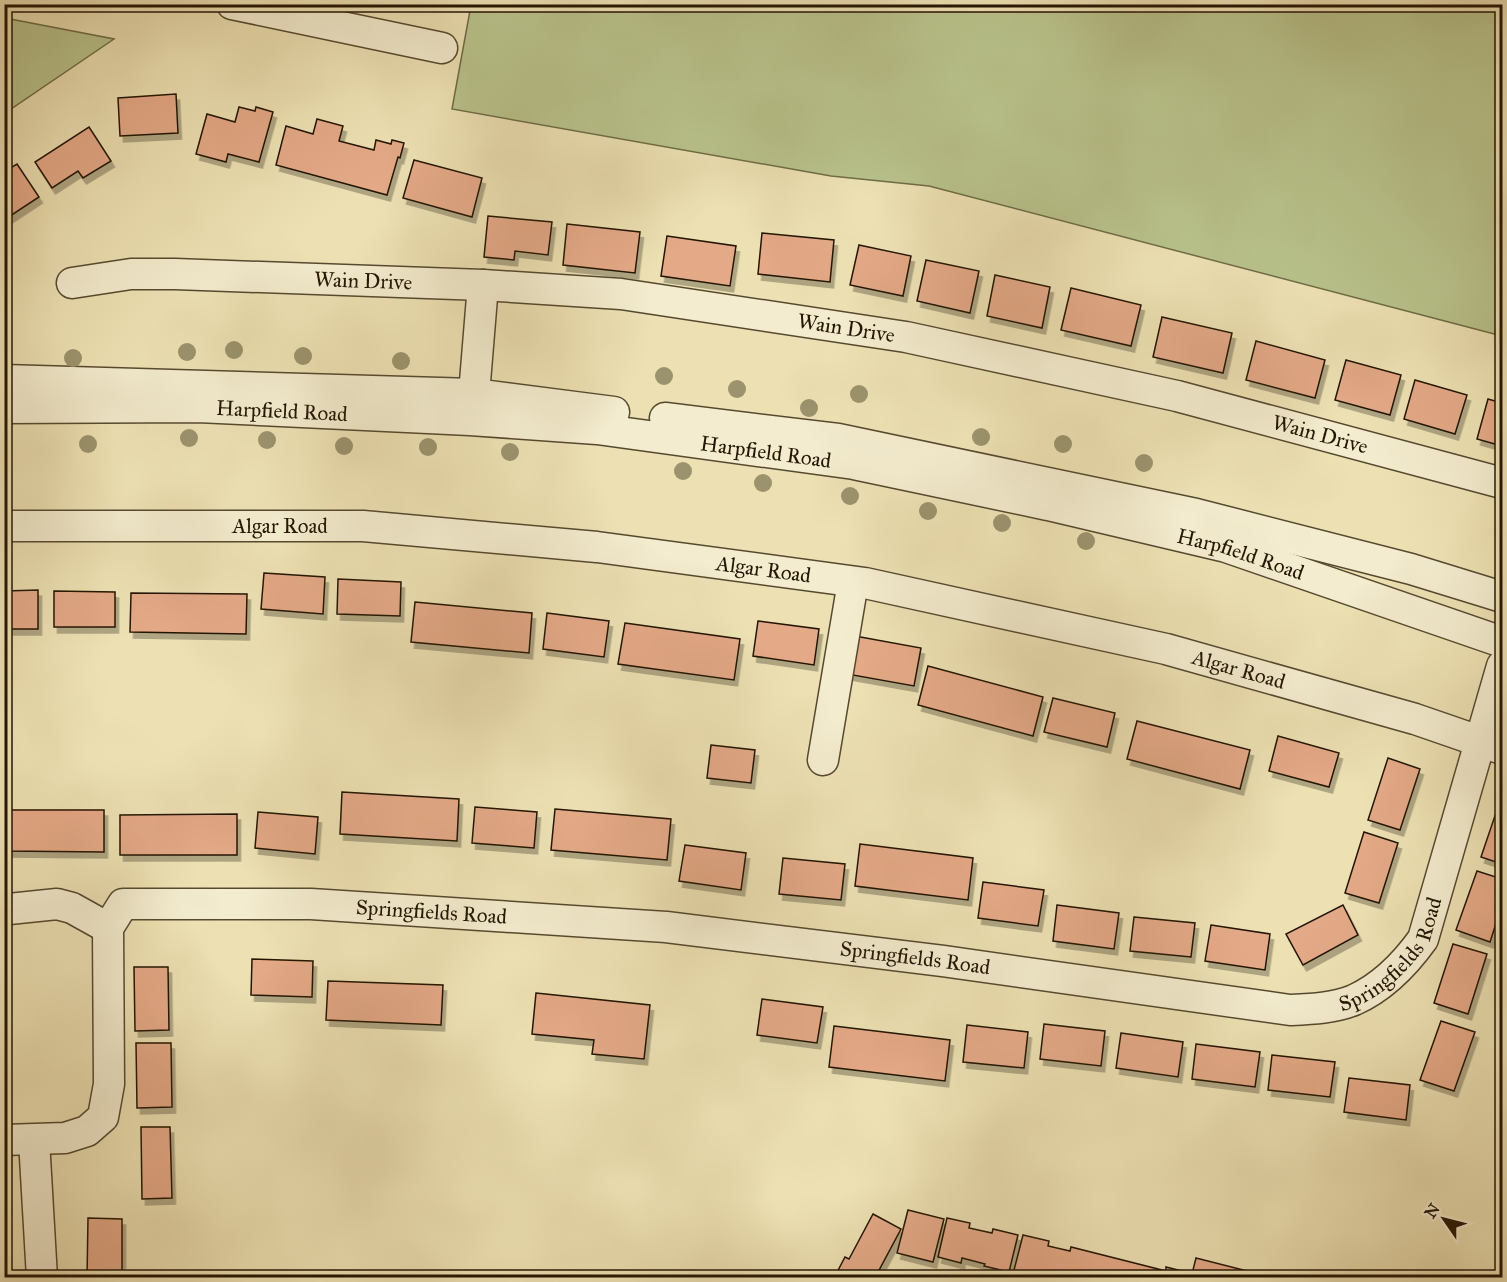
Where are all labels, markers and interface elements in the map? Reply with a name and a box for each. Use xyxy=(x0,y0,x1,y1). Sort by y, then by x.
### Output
street label: Wain Drive xyxy=(314,266,413,295)
street label: Wain Drive xyxy=(796,308,897,348)
street label: Harpfield Road xyxy=(215,395,349,427)
street label: Wain Drive xyxy=(1269,409,1371,460)
street label: Harpfield Road xyxy=(699,430,833,474)
street label: Algar Road xyxy=(231,513,328,539)
street label: Harpfield Road xyxy=(1174,523,1308,586)
street label: Algar Road xyxy=(713,550,813,589)
street label: Algar Road xyxy=(1188,644,1289,695)
street label: Springfields Road xyxy=(355,894,508,930)
street label: Springfields Road xyxy=(1336,894,1448,1017)
street label: Springfields Road xyxy=(838,935,992,981)
north arrow xyxy=(1414,1189,1474,1249)
text: N xyxy=(1420,1199,1444,1222)

